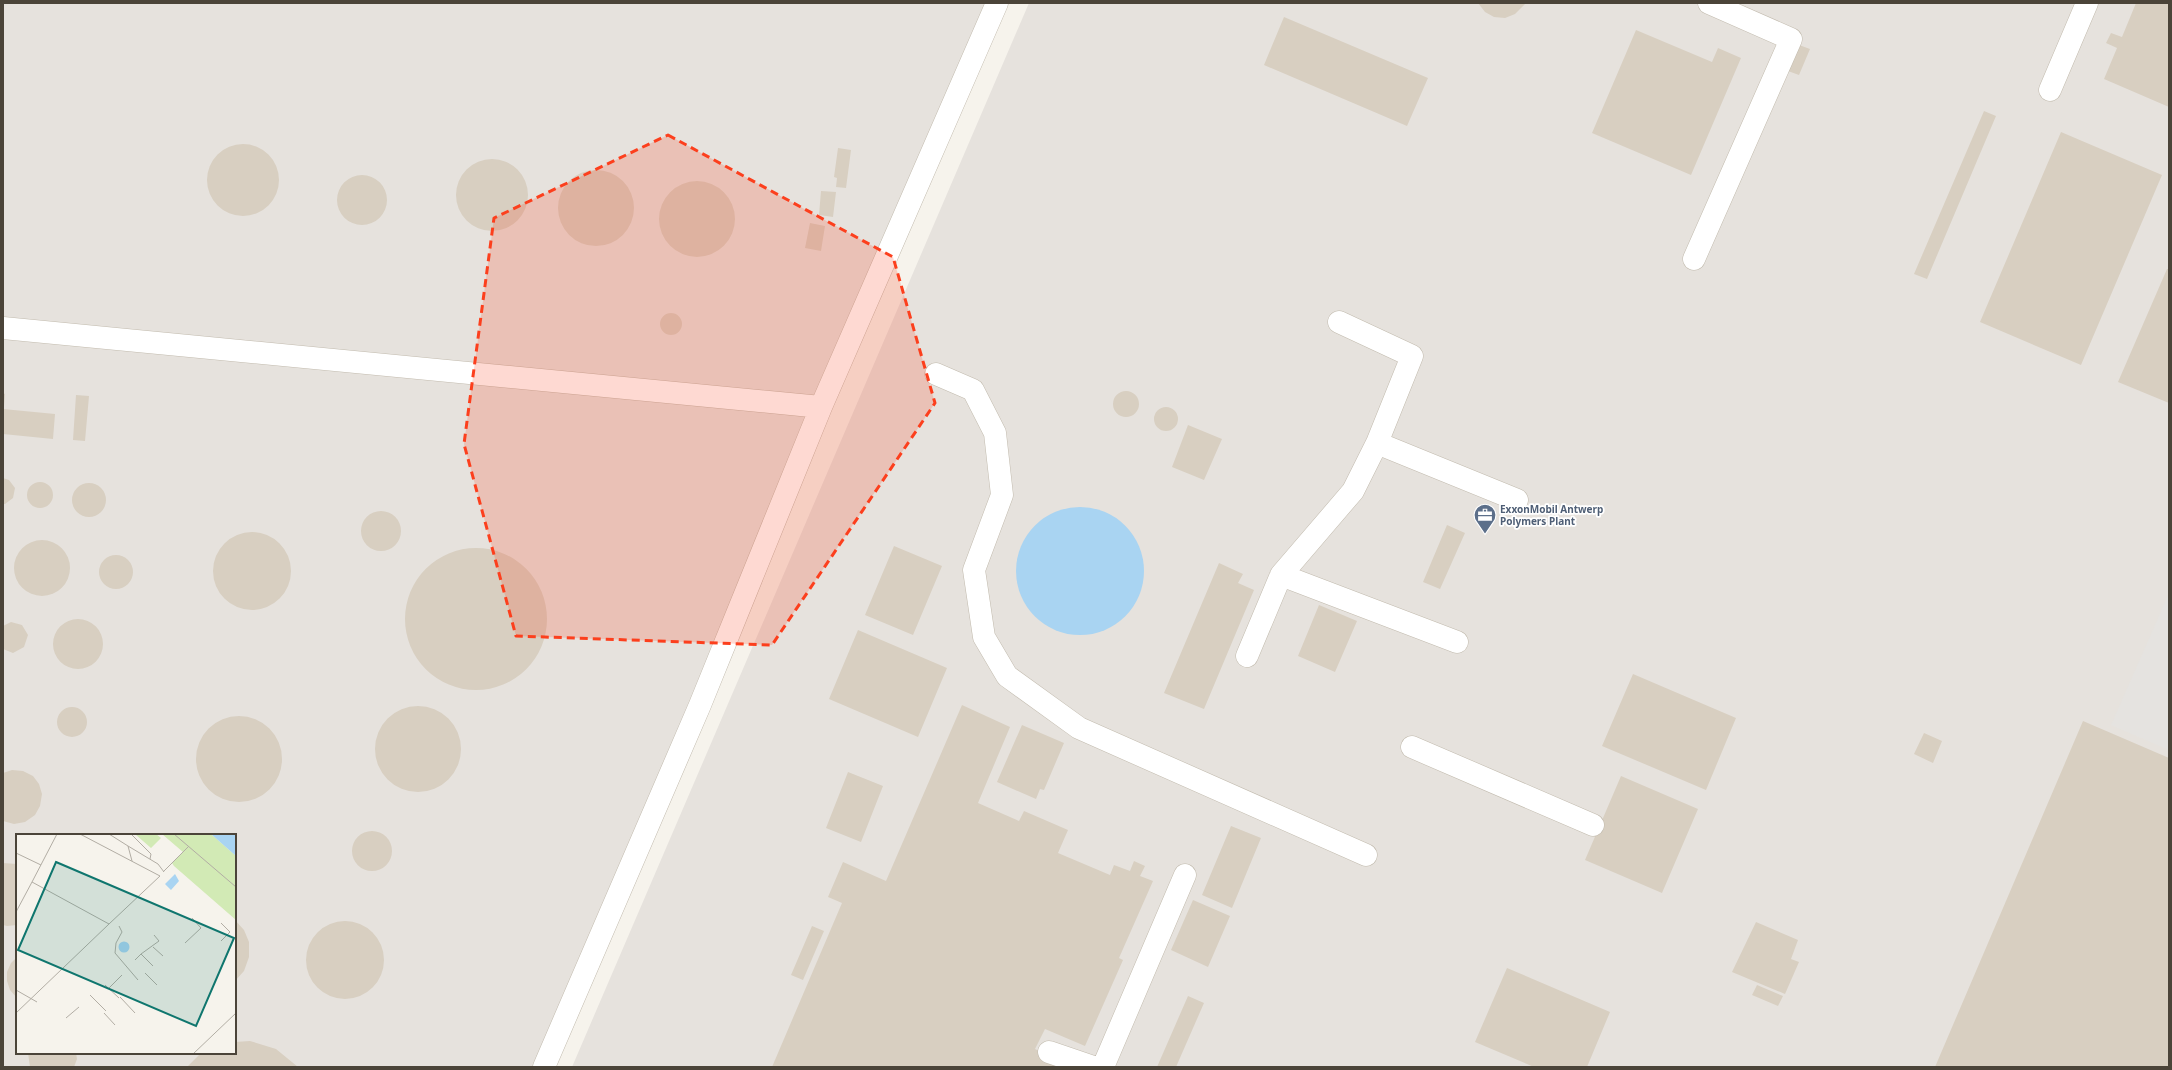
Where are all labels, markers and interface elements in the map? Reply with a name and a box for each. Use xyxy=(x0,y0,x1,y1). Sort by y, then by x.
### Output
office icon: ExxonMobil Antwerp Polymers Plant xyxy=(1472,502,1498,535)
place label: ExxonMobil Antwerp Polymers Plant xyxy=(1500,502,1603,528)
inset map xyxy=(16,834,236,1054)

